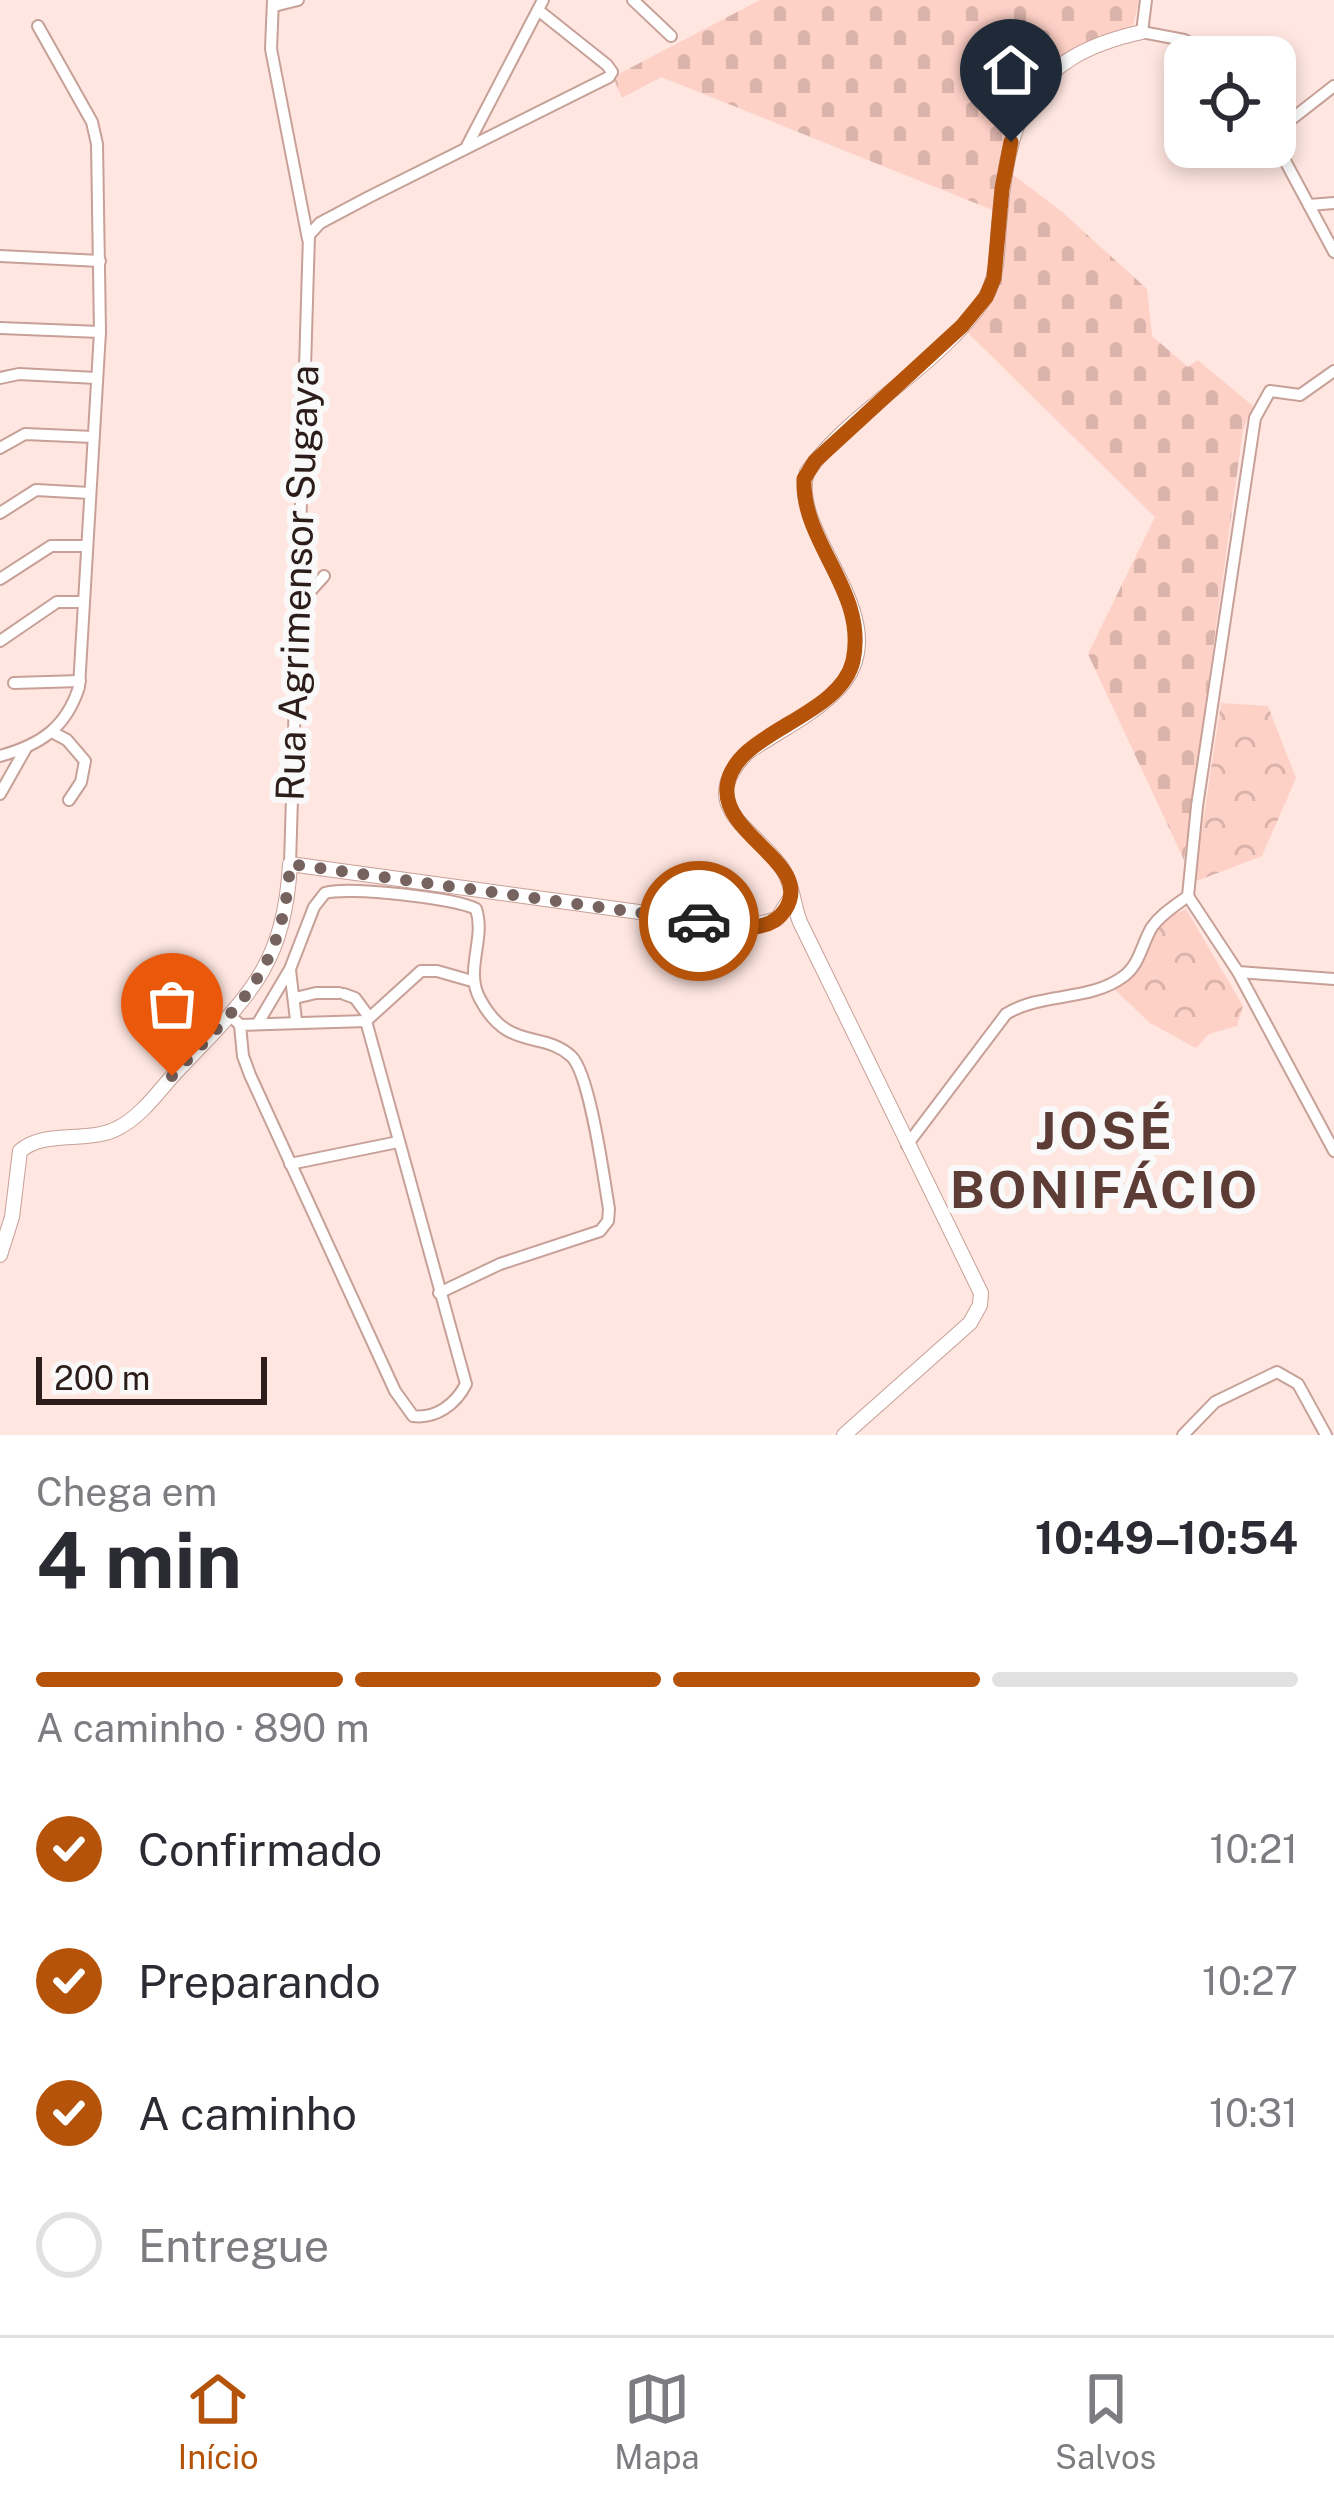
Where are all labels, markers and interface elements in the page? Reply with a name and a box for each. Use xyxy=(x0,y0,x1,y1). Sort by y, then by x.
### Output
pin xyxy=(960,19,1062,142)
map controls xyxy=(1164,36,1296,168)
button: locate xyxy=(1164,36,1296,168)
icon: home xyxy=(978,37,1044,103)
street label: Rua Agrimensor Sugaya xyxy=(266,364,328,802)
courier xyxy=(639,861,759,981)
icon: car xyxy=(666,888,732,954)
pin xyxy=(121,953,223,1076)
icon: bag xyxy=(139,971,205,1037)
district label: JOSÉ BONIFÁCIO xyxy=(950,1101,1260,1219)
scale bar xyxy=(36,1351,267,1404)
text: 200 m xyxy=(54,1359,150,1397)
text: Chega em xyxy=(36,1469,217,1515)
text: 10:49–10:54 xyxy=(1035,1511,1298,1564)
text: 4 min xyxy=(36,1514,242,1606)
text: A caminho · 890 m xyxy=(36,1705,369,1751)
icon: check xyxy=(36,1816,102,1882)
text: Confirmado xyxy=(138,1823,382,1876)
text: 10:21 xyxy=(1210,1826,1298,1872)
icon: check xyxy=(36,1948,102,2014)
text: Preparando xyxy=(138,1955,381,2008)
text: 10:27 xyxy=(1202,1958,1298,2004)
icon: check xyxy=(36,2080,102,2146)
text: A caminho xyxy=(138,2087,357,2140)
text: 10:31 xyxy=(1209,2090,1298,2136)
text: Entregue xyxy=(138,2219,329,2272)
tab: Início xyxy=(178,2366,259,2476)
tab: Mapa xyxy=(614,2366,699,2476)
tab: Salvos xyxy=(1055,2366,1156,2476)

